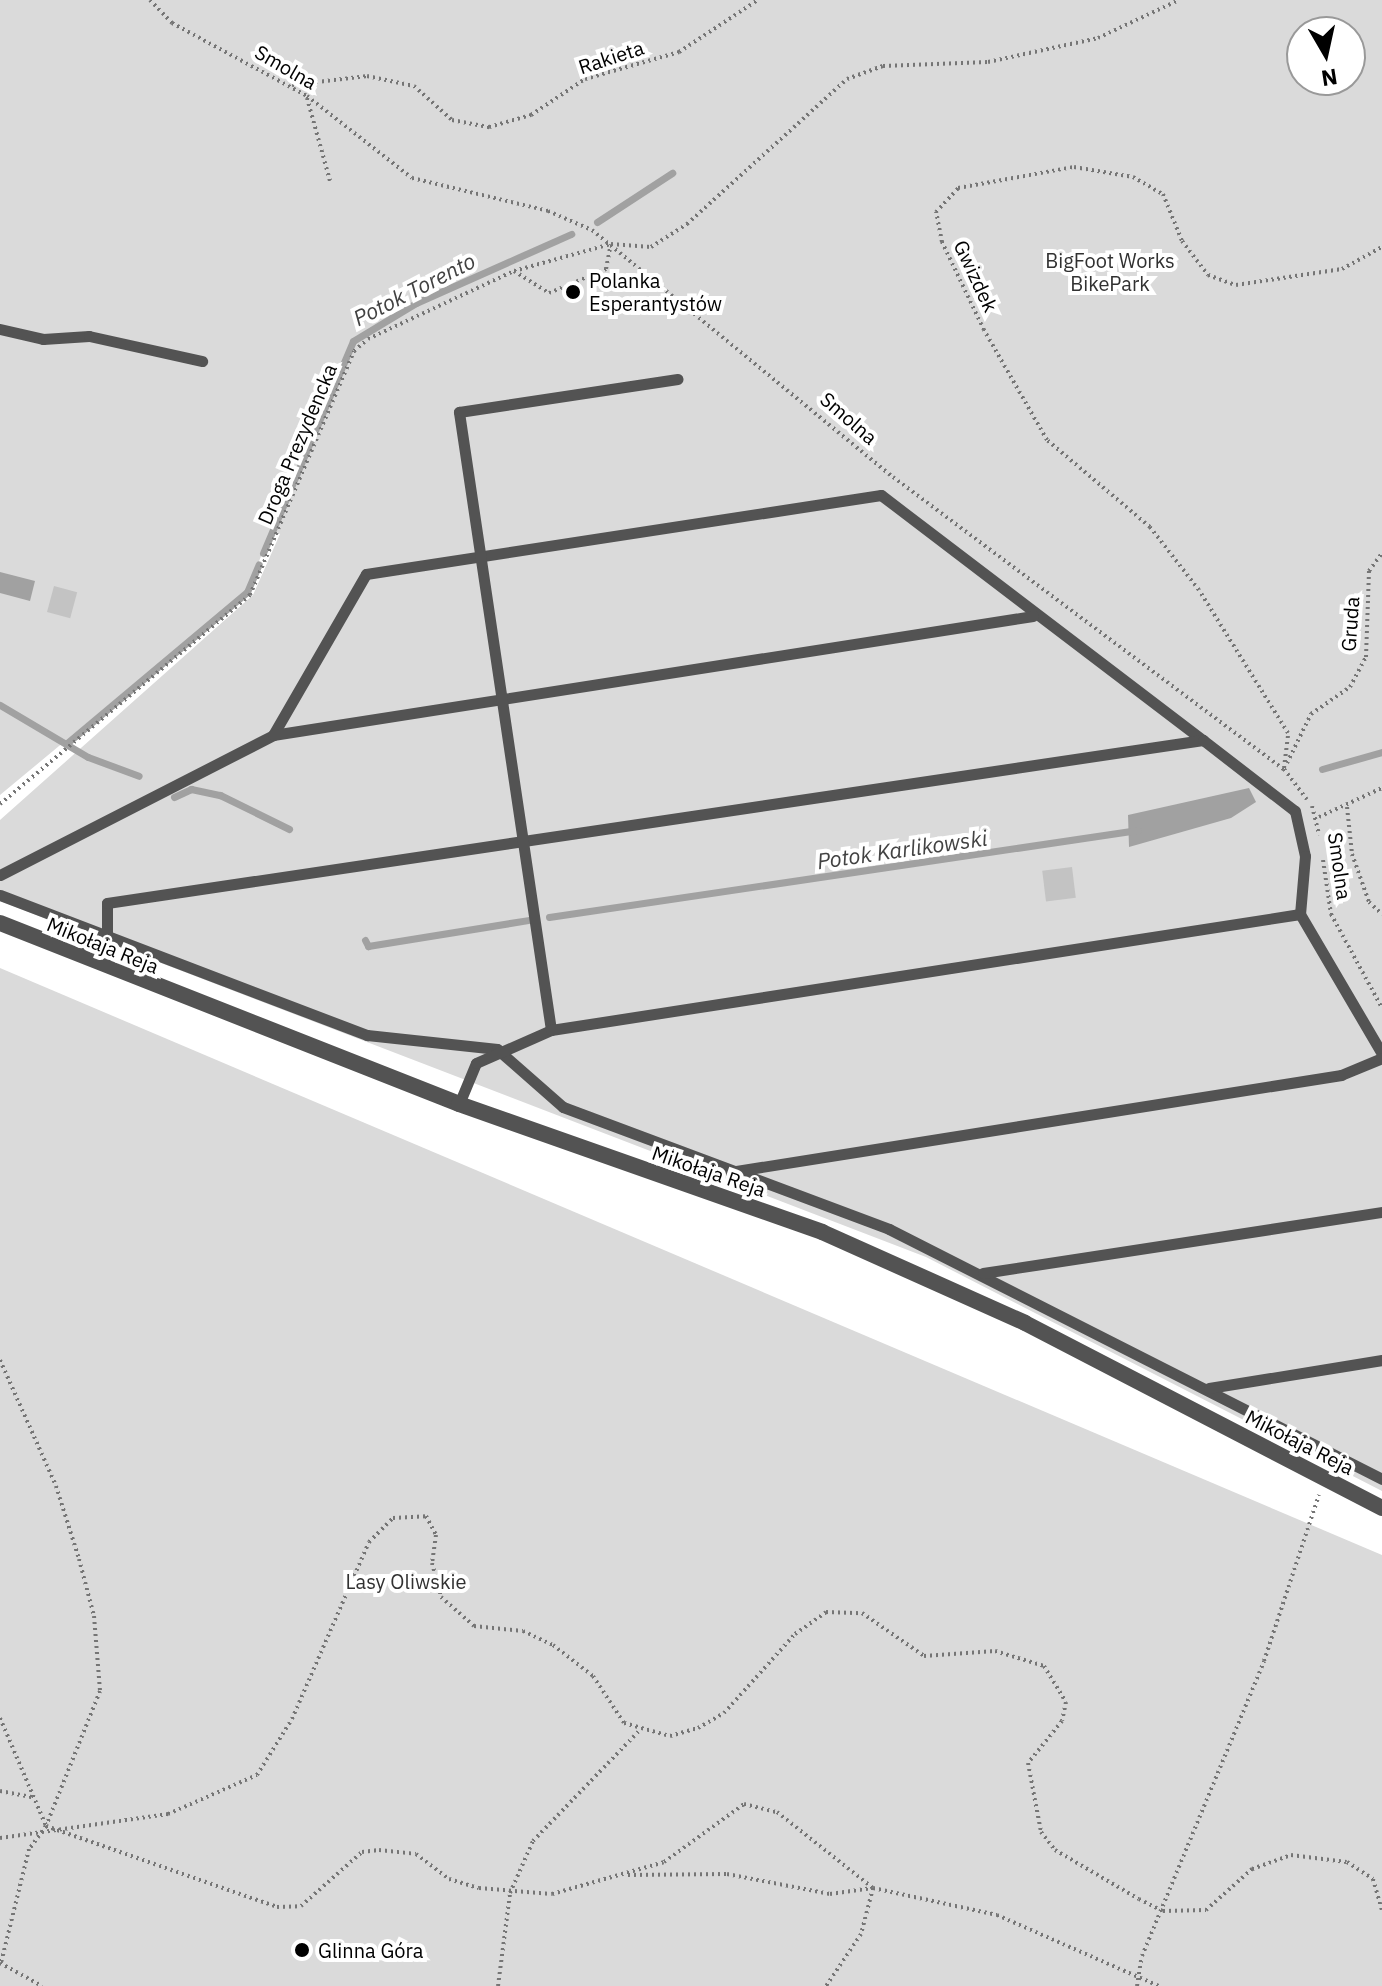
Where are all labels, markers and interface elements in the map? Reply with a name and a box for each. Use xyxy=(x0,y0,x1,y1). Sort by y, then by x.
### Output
north arrow xyxy=(1286,16,1366,96)
street label: Rakieta xyxy=(575,35,647,79)
street label: Smolna xyxy=(251,40,321,94)
text: N xyxy=(1319,63,1340,94)
street label: Gwizdek xyxy=(949,236,1003,316)
water label: Potok Torento xyxy=(348,247,480,331)
park label: BigFoot Works BikePark xyxy=(1045,249,1175,296)
place label: Polanka Esperantystów xyxy=(589,268,722,315)
marker: Polanka Esperantystów xyxy=(564,283,582,301)
street label: Droga Prezydencka xyxy=(252,360,342,528)
street label: Smolna xyxy=(816,387,882,449)
street label: Gruda xyxy=(1336,596,1364,652)
water label: Potok Karlikowski xyxy=(815,824,989,874)
street label: Smolna xyxy=(1323,831,1357,901)
street label: Mikołaja Reja xyxy=(44,912,162,978)
street label: Mikołaja Reja xyxy=(649,1140,769,1202)
street label: Mikołaja Reja xyxy=(1242,1404,1358,1480)
park label: Lasy Oliwskie xyxy=(346,1569,466,1593)
place label: Glinna Góra xyxy=(318,1938,423,1962)
marker: Glinna Góra xyxy=(293,1941,311,1959)

